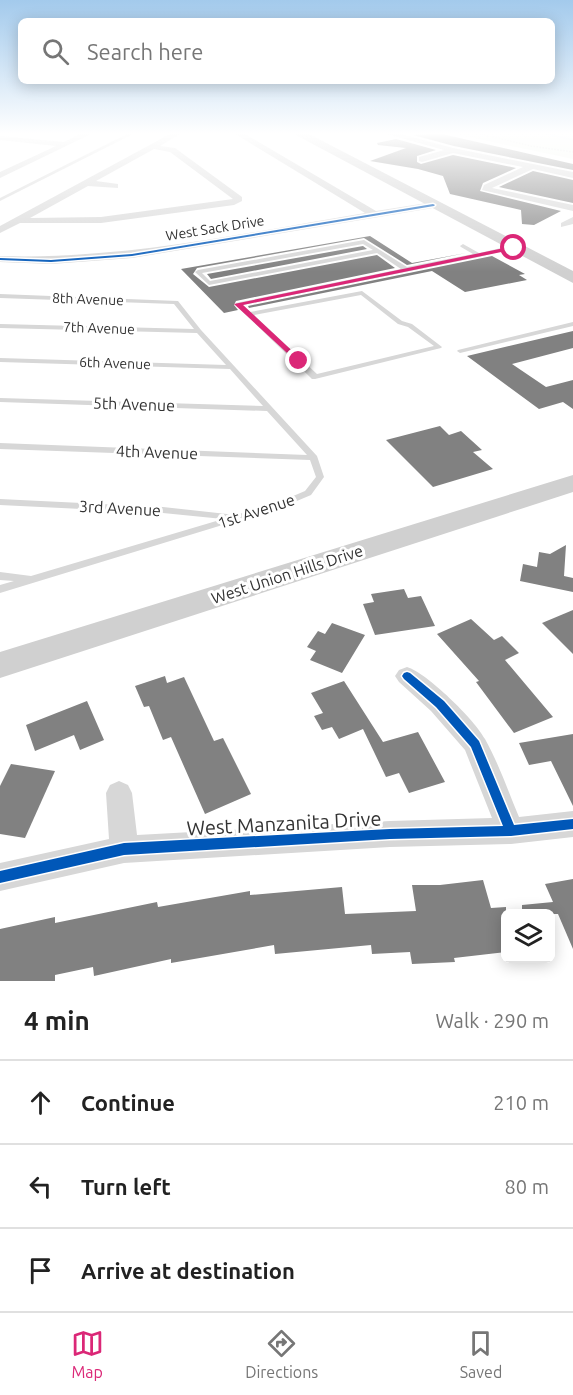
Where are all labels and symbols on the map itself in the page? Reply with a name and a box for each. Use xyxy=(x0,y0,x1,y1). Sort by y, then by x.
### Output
street label: West Sack Drive xyxy=(165,212,265,244)
route start xyxy=(500,234,526,260)
street label: 8th Avenue xyxy=(52,290,124,308)
street label: 7th Avenue xyxy=(63,319,135,337)
route end xyxy=(285,347,311,373)
street label: 6th Avenue xyxy=(79,354,151,372)
street label: 5th Avenue xyxy=(93,394,175,414)
street label: 4th Avenue xyxy=(116,442,198,462)
street label: 1st Avenue xyxy=(215,490,297,532)
street label: 3rd Avenue xyxy=(79,497,161,519)
street label: West Union Hills Drive xyxy=(209,541,365,607)
street label: West Manzanita Drive xyxy=(186,806,382,840)

